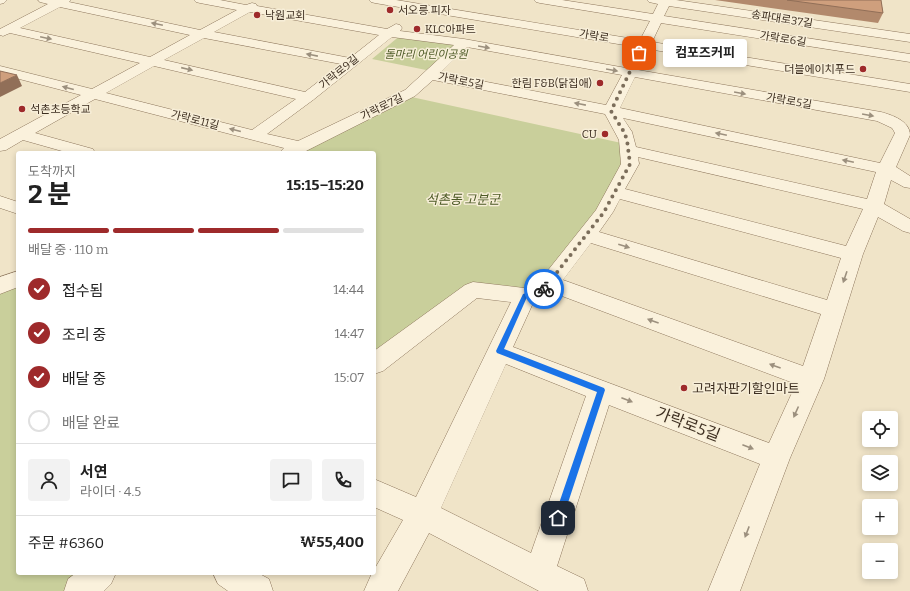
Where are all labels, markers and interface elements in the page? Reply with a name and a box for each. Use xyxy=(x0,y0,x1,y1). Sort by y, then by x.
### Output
place label: 서오릉 피자 xyxy=(398,4,451,17)
marker: 서오릉 피자 xyxy=(385,5,395,15)
street label: 송파대로37길 xyxy=(750,8,814,30)
place label: 낙원교회 xyxy=(265,9,305,22)
marker: 낙원교회 xyxy=(252,10,262,20)
one-way arrow xyxy=(151,21,164,27)
place label: KLC아파트 xyxy=(425,23,476,36)
marker: KLC아파트 xyxy=(412,24,422,34)
street label: 가락로 xyxy=(578,27,610,45)
street label: 가락로6길 xyxy=(759,29,807,49)
one-way arrow xyxy=(40,35,52,41)
pin xyxy=(622,36,656,70)
callout: 컴포즈커피 xyxy=(663,39,747,67)
icon: bag xyxy=(628,42,650,64)
one-way arrow xyxy=(478,44,490,50)
text: 컴포즈커피 xyxy=(675,45,735,60)
park label: 돌마리 어린이공원 xyxy=(384,48,468,61)
one-way arrow xyxy=(306,51,319,57)
street label: 가락로9길 xyxy=(317,52,361,92)
place label: 더블에이치푸드 xyxy=(784,63,855,76)
marker: 더블에이치푸드 xyxy=(858,64,868,74)
one-way arrow xyxy=(181,66,193,72)
one-way arrow xyxy=(606,67,618,73)
street label: 가락로5길 xyxy=(437,70,485,92)
place label: 한림 F&B(닭집애) xyxy=(512,77,592,90)
marker: 한림 F&B(닭집애) xyxy=(595,78,605,88)
one-way arrow xyxy=(62,85,74,91)
one-way arrow xyxy=(734,90,746,96)
street label: 가락로7길 xyxy=(358,91,406,123)
street label: 가락로5길 xyxy=(765,91,813,111)
one-way arrow xyxy=(574,101,586,107)
place label: 석촌초등학교 xyxy=(30,103,91,116)
marker: 석촌초등학교 xyxy=(17,104,27,114)
street label: 가락로11길 xyxy=(169,108,221,132)
one-way arrow xyxy=(862,112,874,118)
one-way arrow xyxy=(229,126,241,132)
place label: CU xyxy=(582,128,597,141)
marker: CU xyxy=(600,129,610,139)
one-way arrow xyxy=(715,130,727,136)
one-way arrow xyxy=(842,157,854,163)
text: 도착까지 xyxy=(28,164,76,179)
text: 15:15–15:20 xyxy=(287,176,364,194)
text: 2 분 xyxy=(28,179,71,210)
park label: 석촌동 고분군 xyxy=(426,192,501,207)
text: 배달 중 · 110 m xyxy=(28,242,108,257)
one-way arrow xyxy=(618,243,630,249)
courier xyxy=(524,269,564,309)
one-way arrow xyxy=(842,271,848,283)
icon: check xyxy=(28,278,50,300)
icon: bike xyxy=(533,278,555,300)
text: 접수됨 xyxy=(62,282,103,300)
text: 14:44 xyxy=(333,282,364,297)
one-way arrow xyxy=(646,318,658,324)
icon: check xyxy=(28,322,50,344)
text: 조리 중 xyxy=(62,326,106,344)
text: 14:47 xyxy=(334,326,364,341)
one-way arrow xyxy=(768,362,780,368)
icon: check xyxy=(28,366,50,388)
text: 배달 중 xyxy=(62,370,106,388)
text: 15:07 xyxy=(334,370,364,385)
place label: 고려자판기할인마트 xyxy=(692,381,800,396)
marker: 고려자판기할인마트 xyxy=(679,383,689,393)
one-way arrow xyxy=(622,398,634,404)
street label: 가락로5길 xyxy=(653,403,723,445)
one-way arrow xyxy=(793,406,800,418)
map controls xyxy=(862,411,898,579)
button: locate xyxy=(862,411,898,447)
text: 배달 완료 xyxy=(62,414,120,432)
one-way arrow xyxy=(743,445,755,451)
button: layers xyxy=(862,455,898,491)
button: person xyxy=(28,459,70,501)
button: chat xyxy=(270,459,312,501)
button: phone xyxy=(322,459,364,501)
text: 서연 xyxy=(80,463,108,481)
text: 라이더 · 4.5 xyxy=(80,484,141,499)
button: + xyxy=(862,499,898,535)
pin xyxy=(541,501,575,535)
icon: home xyxy=(547,507,569,529)
one-way arrow xyxy=(743,527,749,539)
text: ₩55,400 xyxy=(301,533,364,551)
text: 주문 #6360 xyxy=(28,534,104,552)
button: − xyxy=(862,543,898,579)

